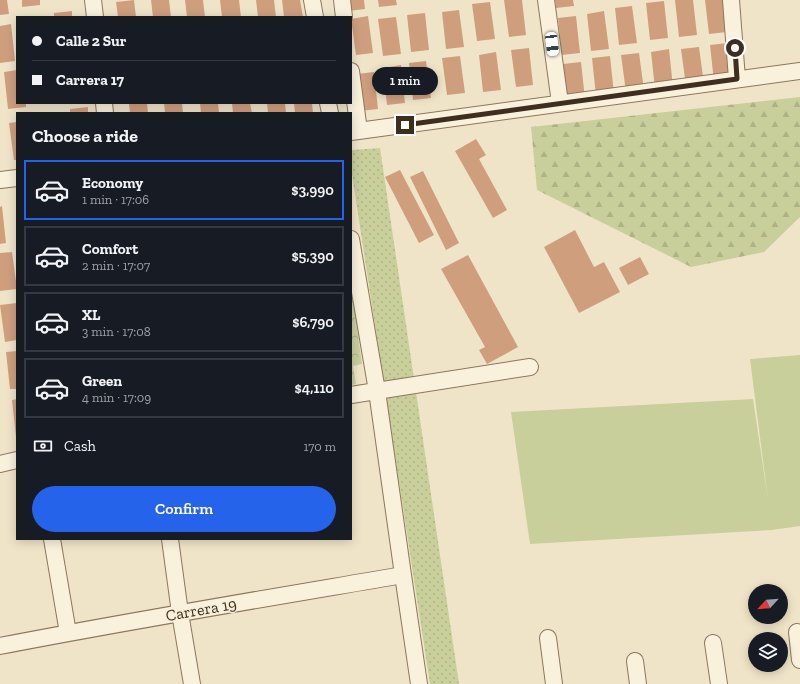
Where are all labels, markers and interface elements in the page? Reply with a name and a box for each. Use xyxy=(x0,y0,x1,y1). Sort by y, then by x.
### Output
car xyxy=(545,31,559,57)
text: Calle 2 Sur xyxy=(56,32,126,50)
route start xyxy=(726,39,744,57)
callout: 1 min xyxy=(372,67,438,95)
text: Carrera 17 xyxy=(56,71,124,89)
text: 1 min xyxy=(390,73,420,88)
route end xyxy=(396,116,414,134)
text: Choose a ride xyxy=(32,125,138,147)
icon: car xyxy=(34,172,70,208)
text: Economy xyxy=(82,174,143,192)
text: $3,990 xyxy=(291,181,334,199)
text: 1 min · 17:06 xyxy=(82,192,149,207)
icon: car xyxy=(34,238,70,274)
text: Comfort xyxy=(82,240,138,258)
text: $5,390 xyxy=(291,247,334,265)
text: 2 min · 17:07 xyxy=(82,258,150,273)
icon: car xyxy=(34,304,70,340)
text: XL xyxy=(82,306,100,324)
text: $6,790 xyxy=(292,313,334,331)
text: 3 min · 17:08 xyxy=(82,324,151,339)
icon: car xyxy=(34,370,70,406)
text: Green xyxy=(82,372,122,390)
text: $4,110 xyxy=(295,379,334,397)
text: 4 min · 17:09 xyxy=(82,390,151,405)
icon: cash xyxy=(32,435,54,457)
text: Cash xyxy=(64,437,96,455)
text: 170 m xyxy=(303,439,336,454)
button: Confirm xyxy=(32,486,336,532)
north arrow xyxy=(748,584,788,624)
map controls xyxy=(748,584,788,672)
street label: Carrera 19 xyxy=(164,594,238,625)
button: layers xyxy=(748,632,788,672)

